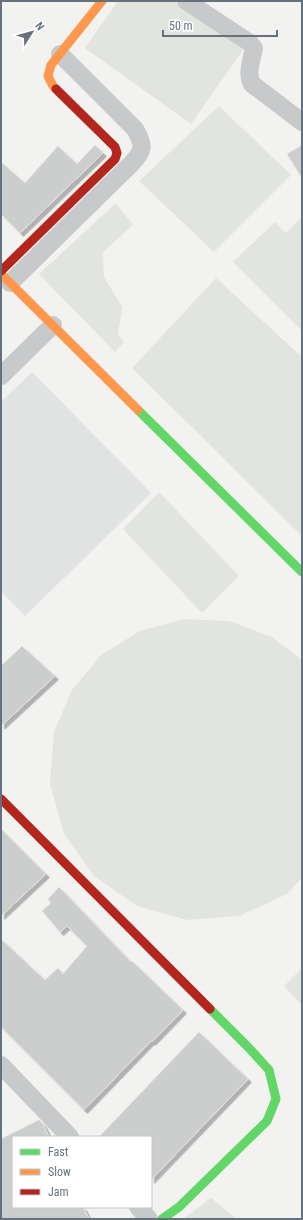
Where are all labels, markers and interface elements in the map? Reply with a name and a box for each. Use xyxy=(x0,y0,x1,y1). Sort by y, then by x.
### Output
north arrow xyxy=(12,12,52,52)
scale bar xyxy=(163,12,277,38)
text: 50 m xyxy=(169,19,193,33)
text: N xyxy=(32,20,47,33)
legend xyxy=(12,1136,152,1208)
text: Fast xyxy=(48,1145,69,1159)
text: Slow xyxy=(48,1165,71,1179)
text: Jam xyxy=(48,1185,69,1199)

